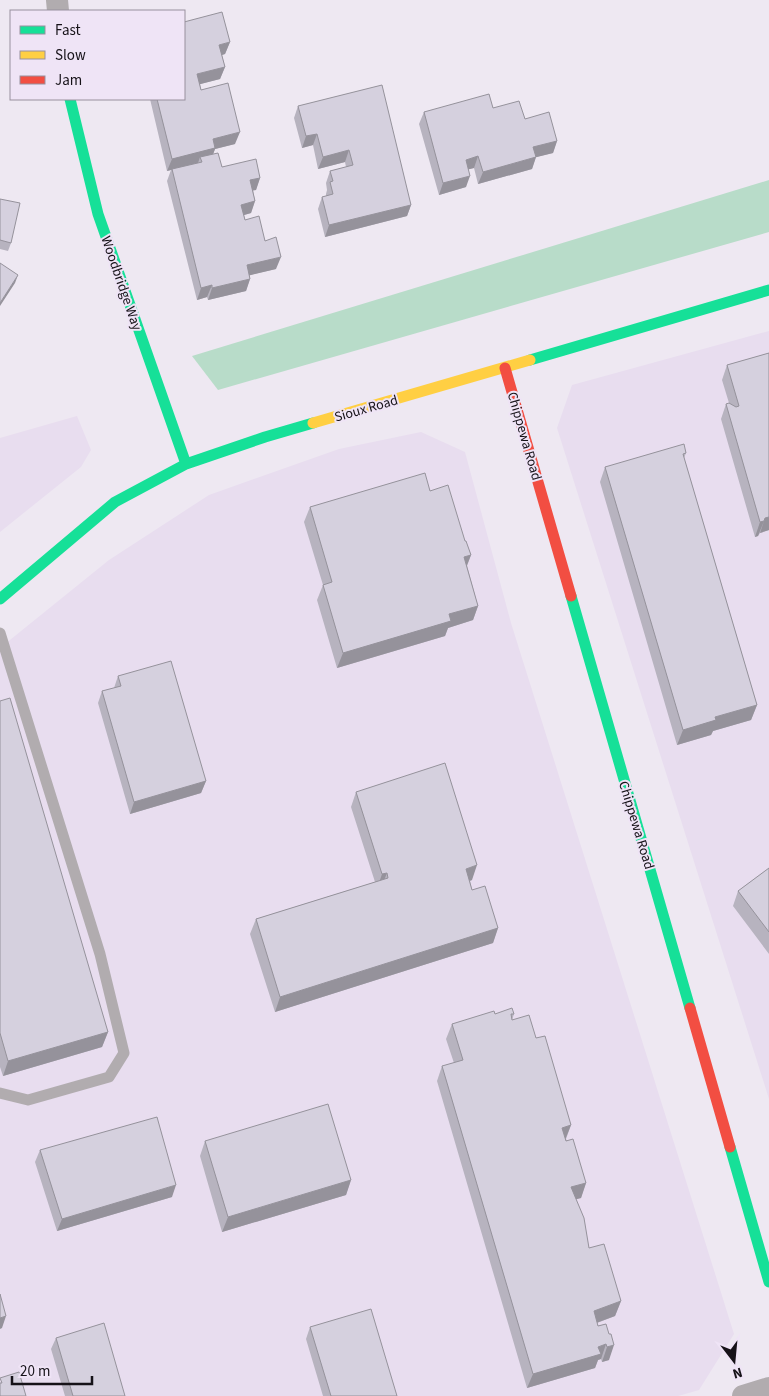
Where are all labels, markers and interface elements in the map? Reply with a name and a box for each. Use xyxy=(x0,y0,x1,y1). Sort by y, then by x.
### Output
legend xyxy=(10,10,185,100)
text: Fast xyxy=(55,20,81,41)
text: Slow xyxy=(55,45,86,66)
text: Jam xyxy=(55,70,82,91)
street label: Woodbridge Way xyxy=(96,233,147,334)
street label: Sioux Road xyxy=(332,390,400,428)
street label: Chippewa Road xyxy=(502,390,546,483)
street label: Chippewa Road xyxy=(613,779,659,872)
north arrow xyxy=(709,1336,759,1386)
scale bar xyxy=(12,1354,92,1386)
text: 20 m xyxy=(20,1361,50,1382)
text: N xyxy=(730,1362,745,1383)

